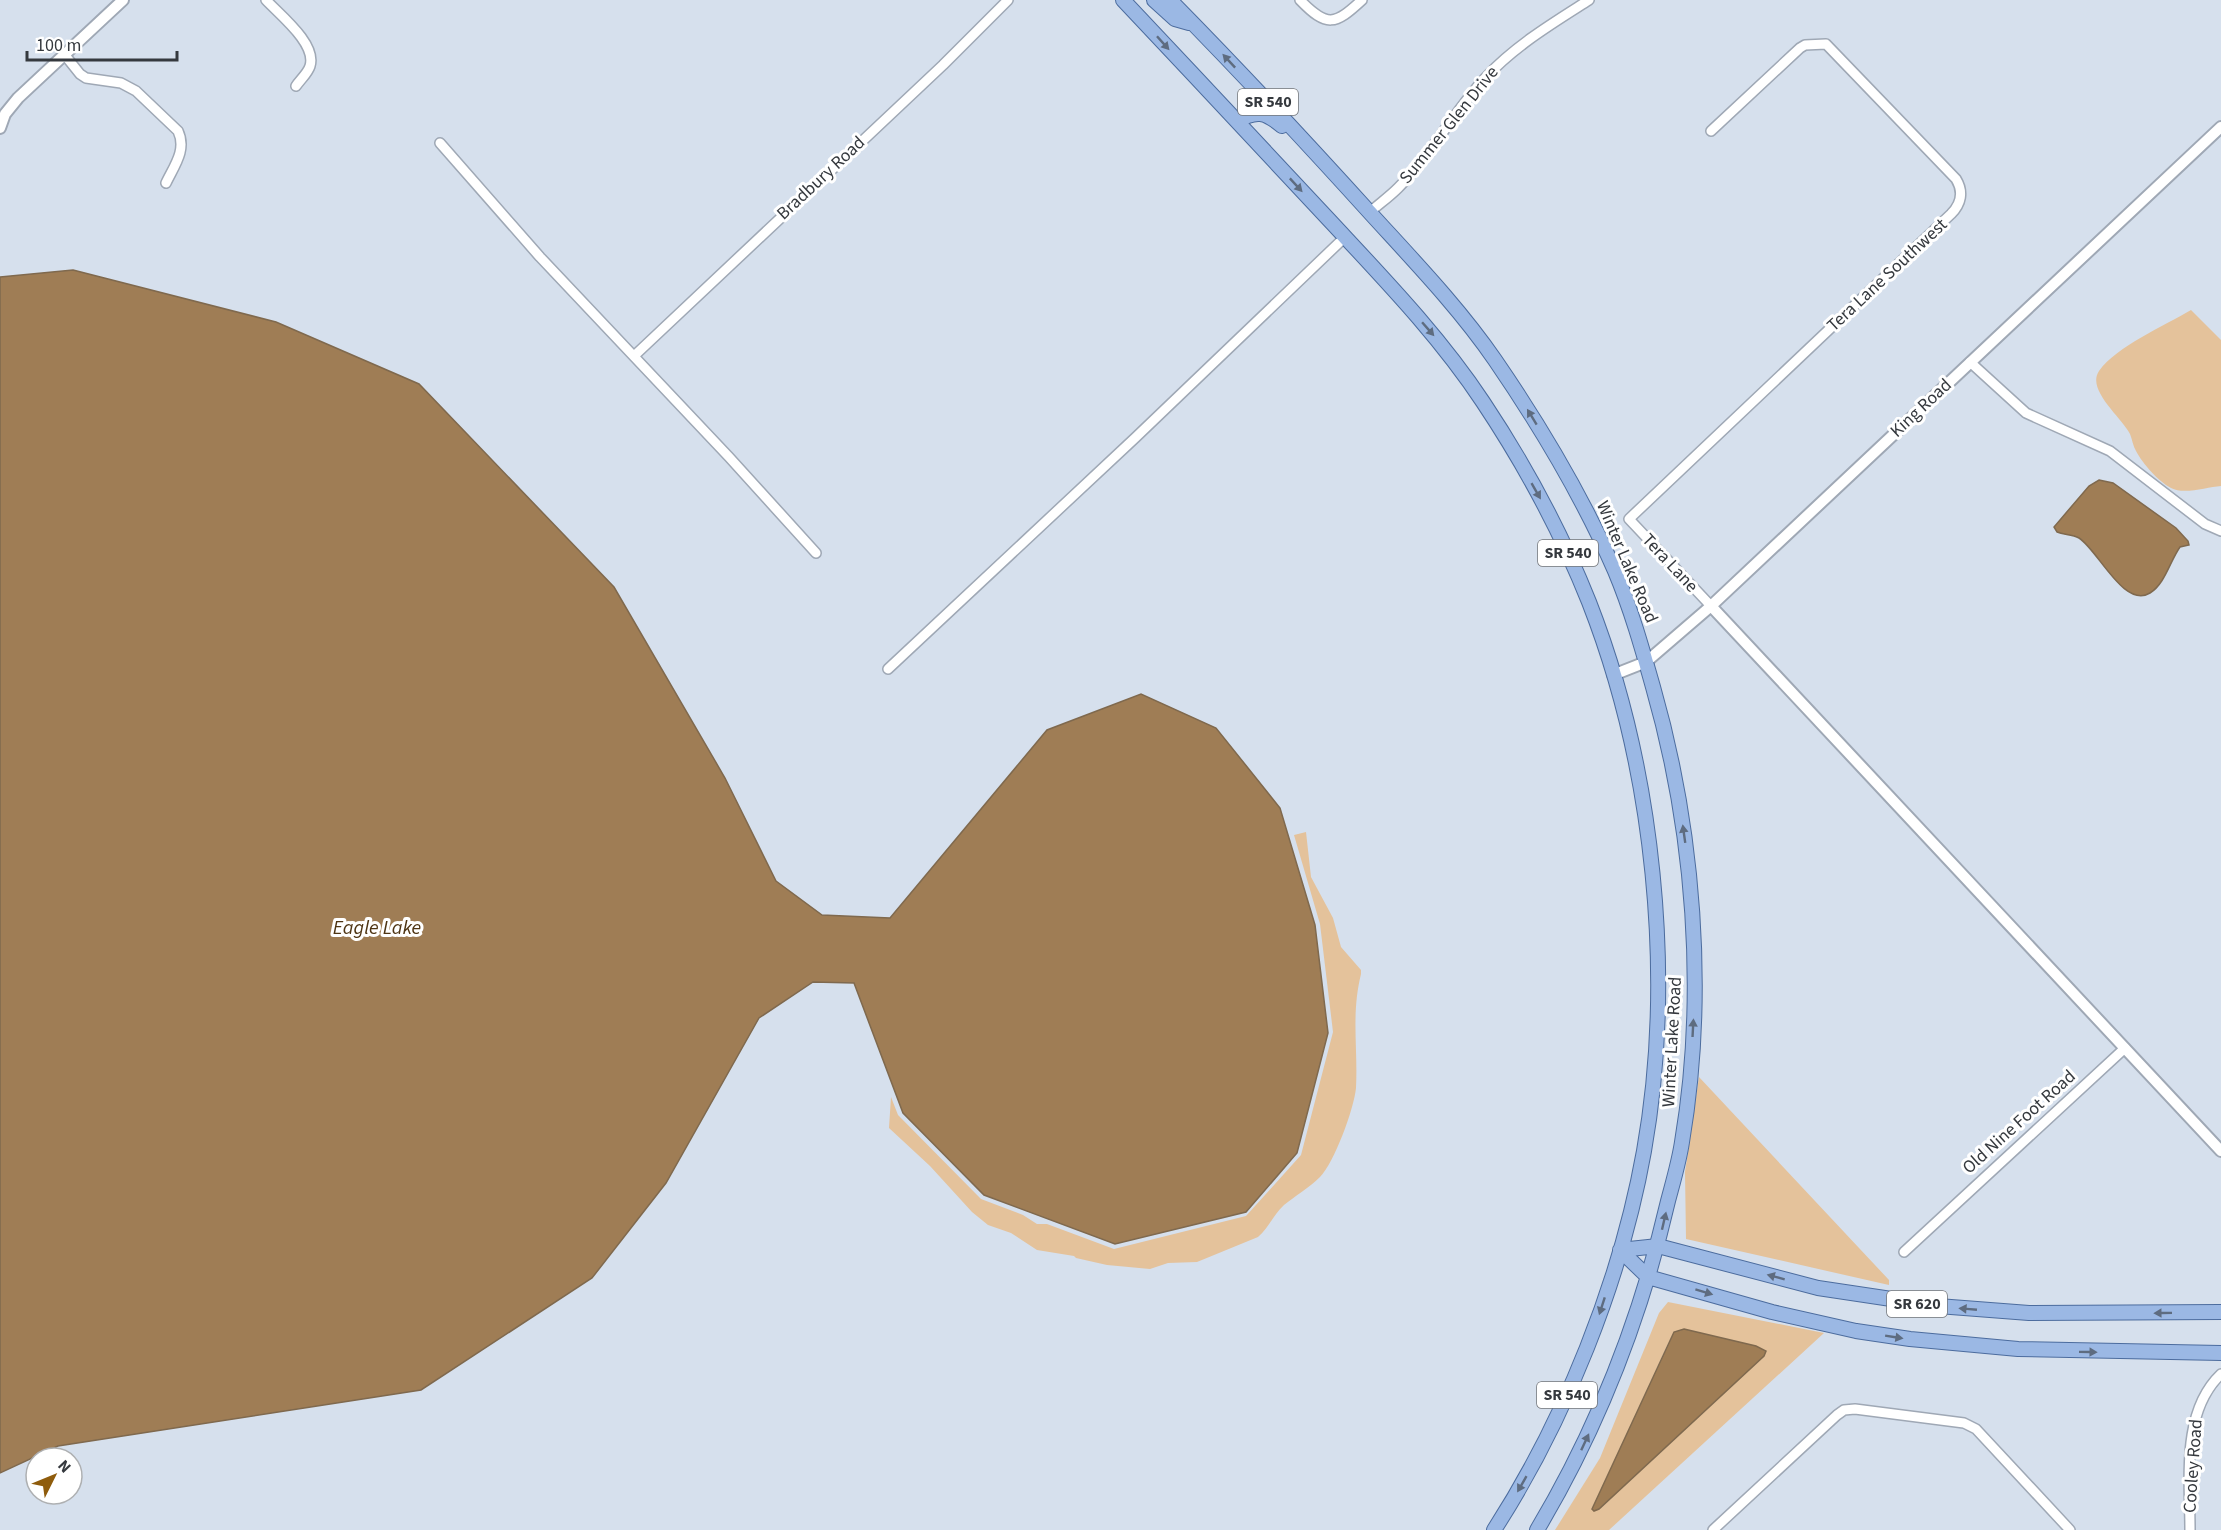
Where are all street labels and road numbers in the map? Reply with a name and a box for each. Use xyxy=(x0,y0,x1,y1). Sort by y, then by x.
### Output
street label: Summer Glen Drive xyxy=(1394,61,1504,189)
road number: SR 540 xyxy=(1238,89,1298,115)
street label: Bradbury Road xyxy=(771,130,871,226)
street label: Tera Lane Southwest xyxy=(1821,213,1953,337)
street label: King Road xyxy=(1885,373,1957,443)
street label: Winter Lake Road xyxy=(1590,497,1664,627)
street label: Tera Lane xyxy=(1636,528,1704,598)
road number: SR 540 xyxy=(1538,540,1598,566)
street label: Winter Lake Road xyxy=(1656,976,1688,1108)
street label: Old Nine Foot Road xyxy=(1957,1064,2081,1180)
road number: SR 620 xyxy=(1887,1291,1947,1317)
road number: SR 540 xyxy=(1537,1382,1597,1408)
street label: Cooley Road xyxy=(2177,1418,2209,1514)

